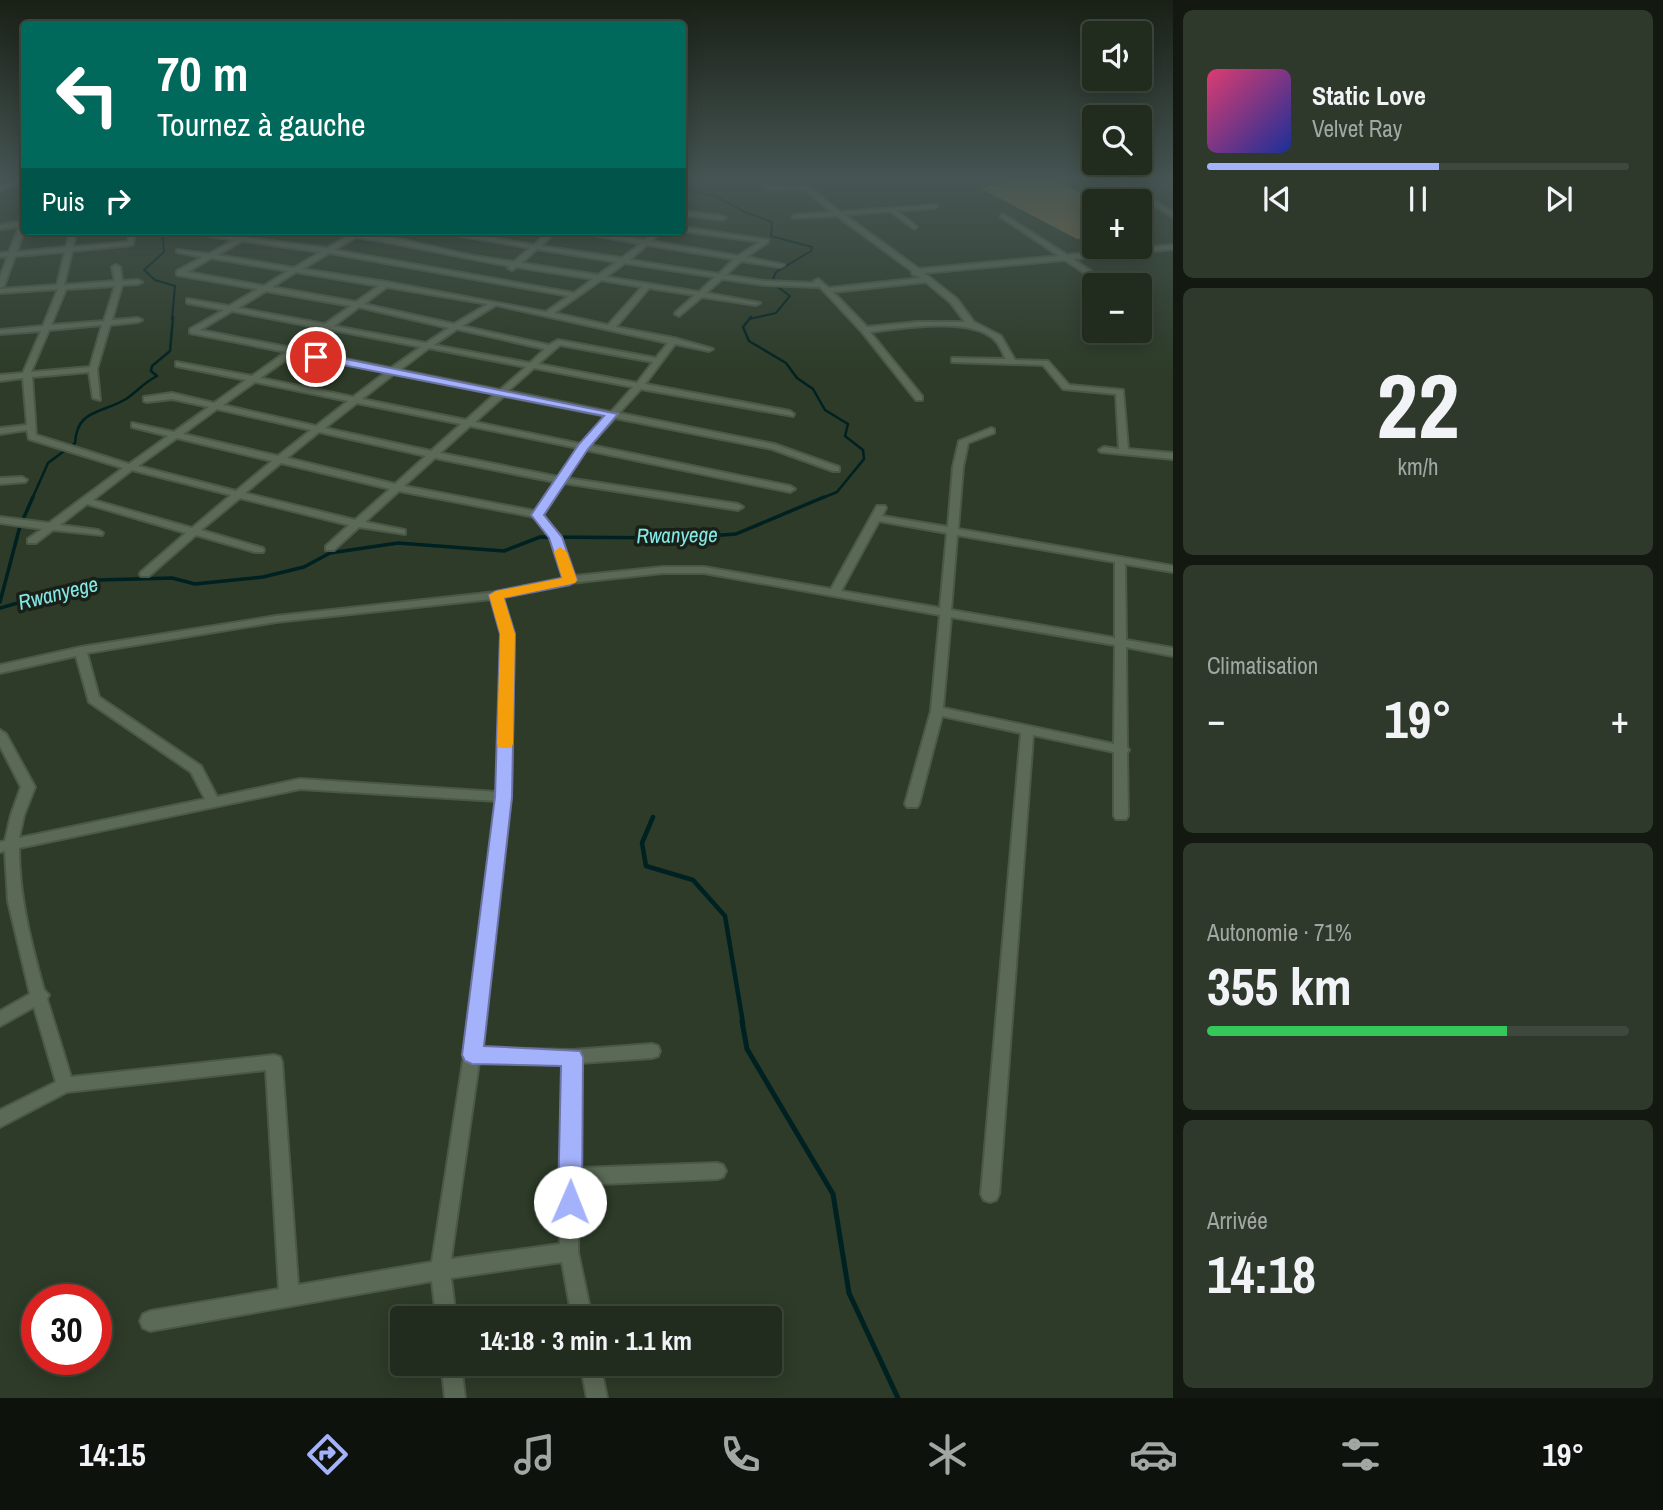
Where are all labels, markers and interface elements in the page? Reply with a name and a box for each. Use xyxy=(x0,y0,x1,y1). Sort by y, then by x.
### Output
map controls xyxy=(1082,21,1152,343)
button: sound xyxy=(1082,21,1152,91)
text: 70 m xyxy=(157,40,249,106)
icon: left xyxy=(42,49,133,140)
text: Static Love xyxy=(1312,78,1426,113)
text: Tournez à gauche xyxy=(157,103,366,146)
button: search xyxy=(1082,105,1152,175)
text: Velvet Ray xyxy=(1312,113,1402,144)
icon: previous xyxy=(1258,180,1296,218)
icon: pause xyxy=(1399,180,1437,218)
icon: next xyxy=(1540,180,1578,218)
icon: right xyxy=(99,182,137,220)
text: Puis xyxy=(42,184,85,219)
button: + xyxy=(1082,189,1152,259)
button: − xyxy=(1082,273,1152,343)
pin xyxy=(286,327,346,387)
icon: arrive xyxy=(297,338,335,376)
text: 22 xyxy=(1377,344,1460,466)
text: km/h xyxy=(1398,451,1438,482)
water label: Rwanyege xyxy=(636,520,718,550)
water label: Rwanyege xyxy=(15,569,101,617)
text: Climatisation xyxy=(1207,650,1318,681)
text: 19° xyxy=(1384,684,1452,754)
text: − xyxy=(1207,694,1225,745)
text: + xyxy=(1611,694,1629,745)
text: Autonomie · 71% xyxy=(1207,917,1352,948)
text: 355 km xyxy=(1207,951,1352,1021)
position arrow xyxy=(533,1165,607,1239)
text: Arrivée xyxy=(1207,1205,1268,1236)
text: 14:18 xyxy=(1207,1239,1316,1309)
speed limit sign: 30 xyxy=(21,1284,112,1375)
text: 14:18 · 3 min · 1.1 km xyxy=(480,1323,692,1358)
icon: directions xyxy=(303,1430,352,1479)
icon: music xyxy=(510,1430,559,1479)
icon: phone xyxy=(716,1430,765,1479)
icon: climate xyxy=(923,1430,972,1479)
icon: car xyxy=(1129,1430,1178,1479)
icon: filters xyxy=(1336,1430,1385,1479)
text: 14:15 xyxy=(79,1433,146,1476)
text: 19° xyxy=(1542,1433,1584,1476)

